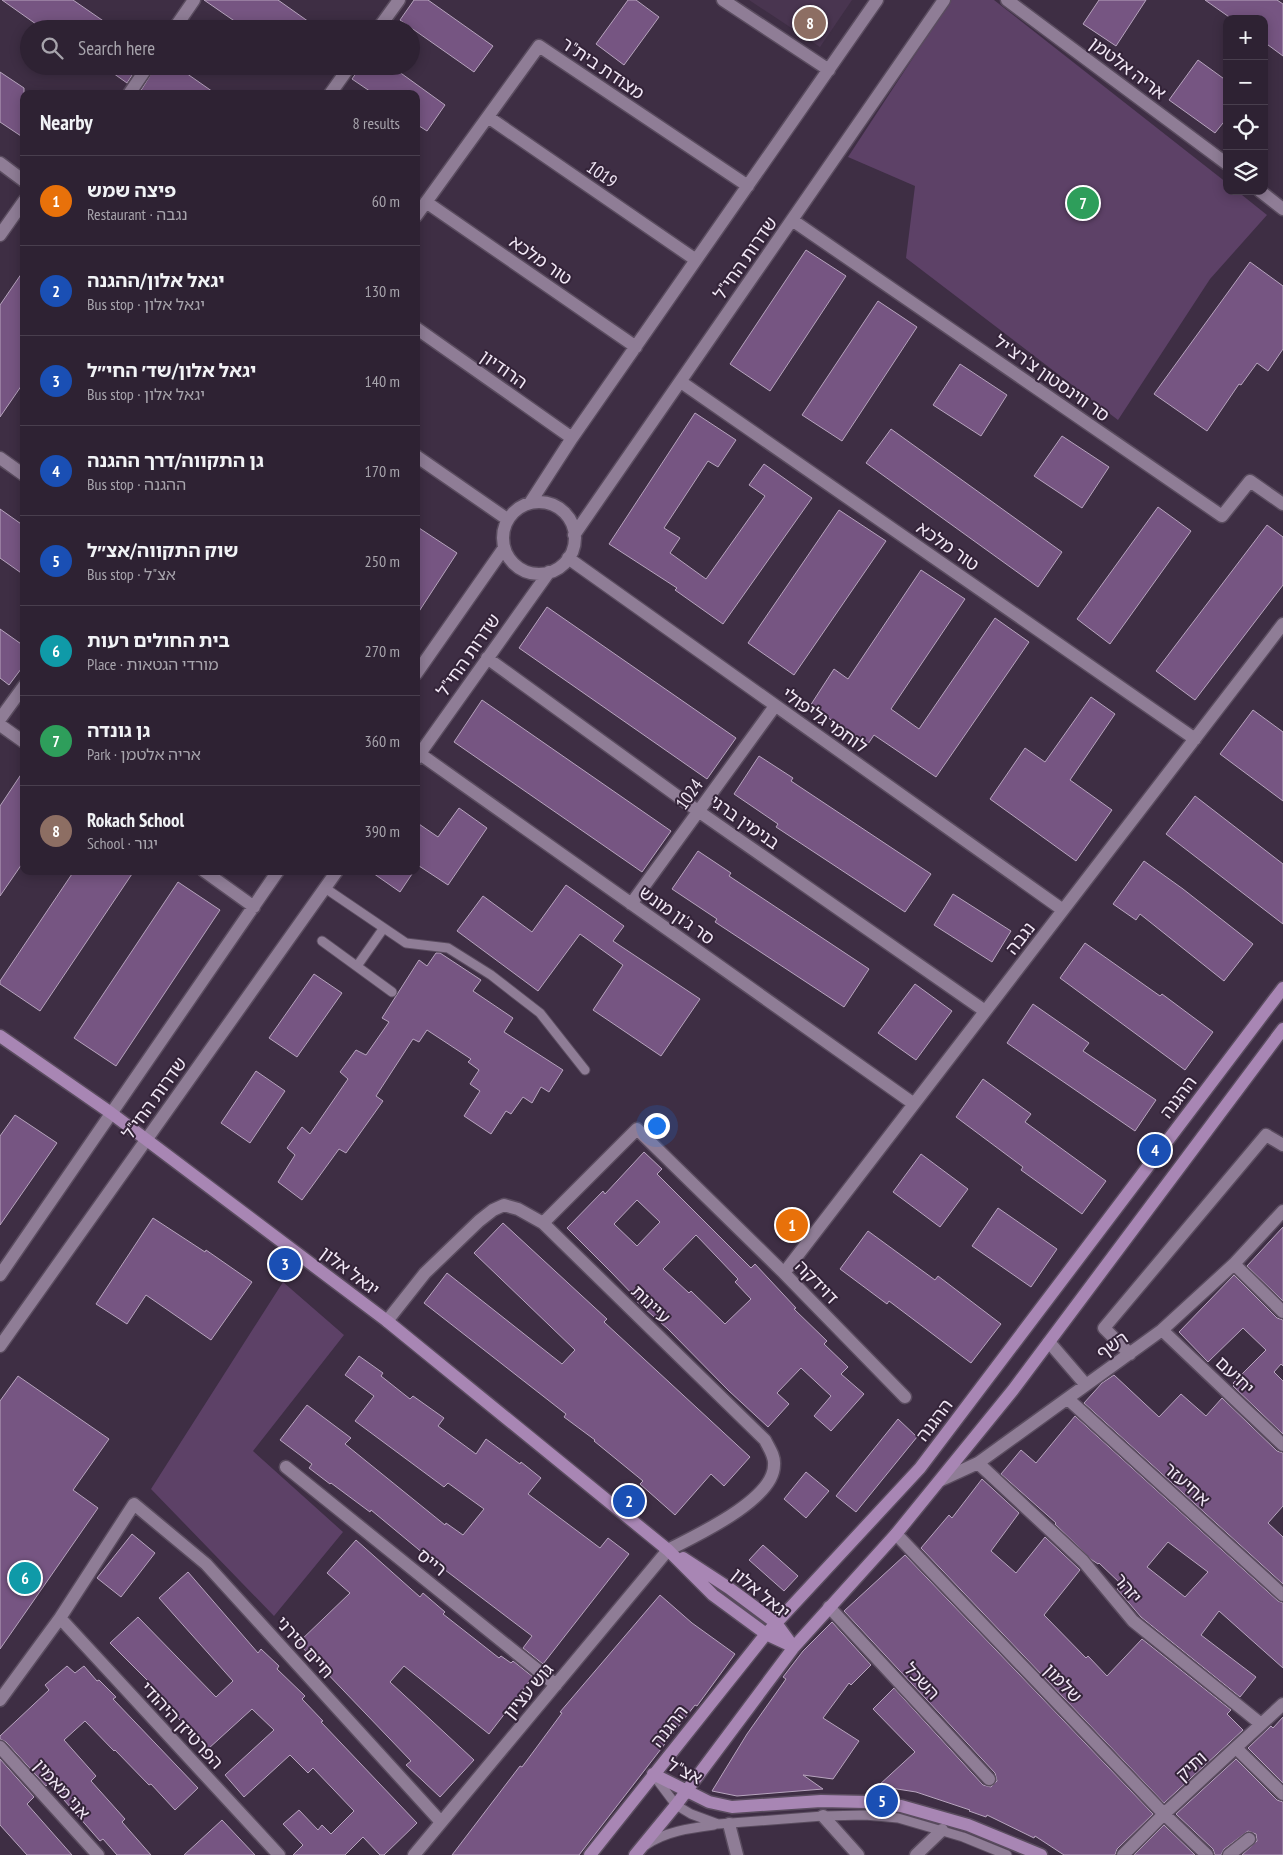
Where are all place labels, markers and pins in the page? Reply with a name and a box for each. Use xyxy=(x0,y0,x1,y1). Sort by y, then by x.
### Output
pin: 8 xyxy=(794,4,826,42)
pin: 7 xyxy=(1067,184,1099,222)
pin: 4 xyxy=(1139,1131,1171,1169)
pin: 1 xyxy=(776,1206,808,1244)
pin: 3 xyxy=(269,1245,301,1283)
pin: 2 xyxy=(613,1482,645,1520)
pin: 6 xyxy=(9,1559,41,1597)
pin: 5 xyxy=(866,1782,898,1820)

